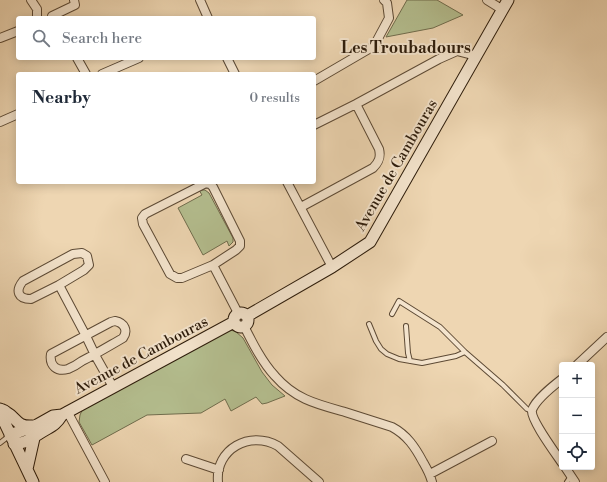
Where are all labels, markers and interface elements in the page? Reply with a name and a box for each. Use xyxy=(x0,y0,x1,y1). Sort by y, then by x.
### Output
search box xyxy=(16,16,316,60)
icon: search xyxy=(30,27,52,49)
text: Search here xyxy=(62,29,142,48)
district label: Les Troubadours xyxy=(341,38,471,58)
text: Nearby xyxy=(32,87,91,109)
text: 0 results xyxy=(249,90,300,106)
street label: Avenue de Cambouras xyxy=(350,96,442,235)
street label: Avenue de Cambouras xyxy=(70,312,211,399)
map controls xyxy=(559,362,595,470)
button: + xyxy=(559,362,595,398)
button: − xyxy=(559,398,595,434)
button: locate xyxy=(559,434,595,470)

